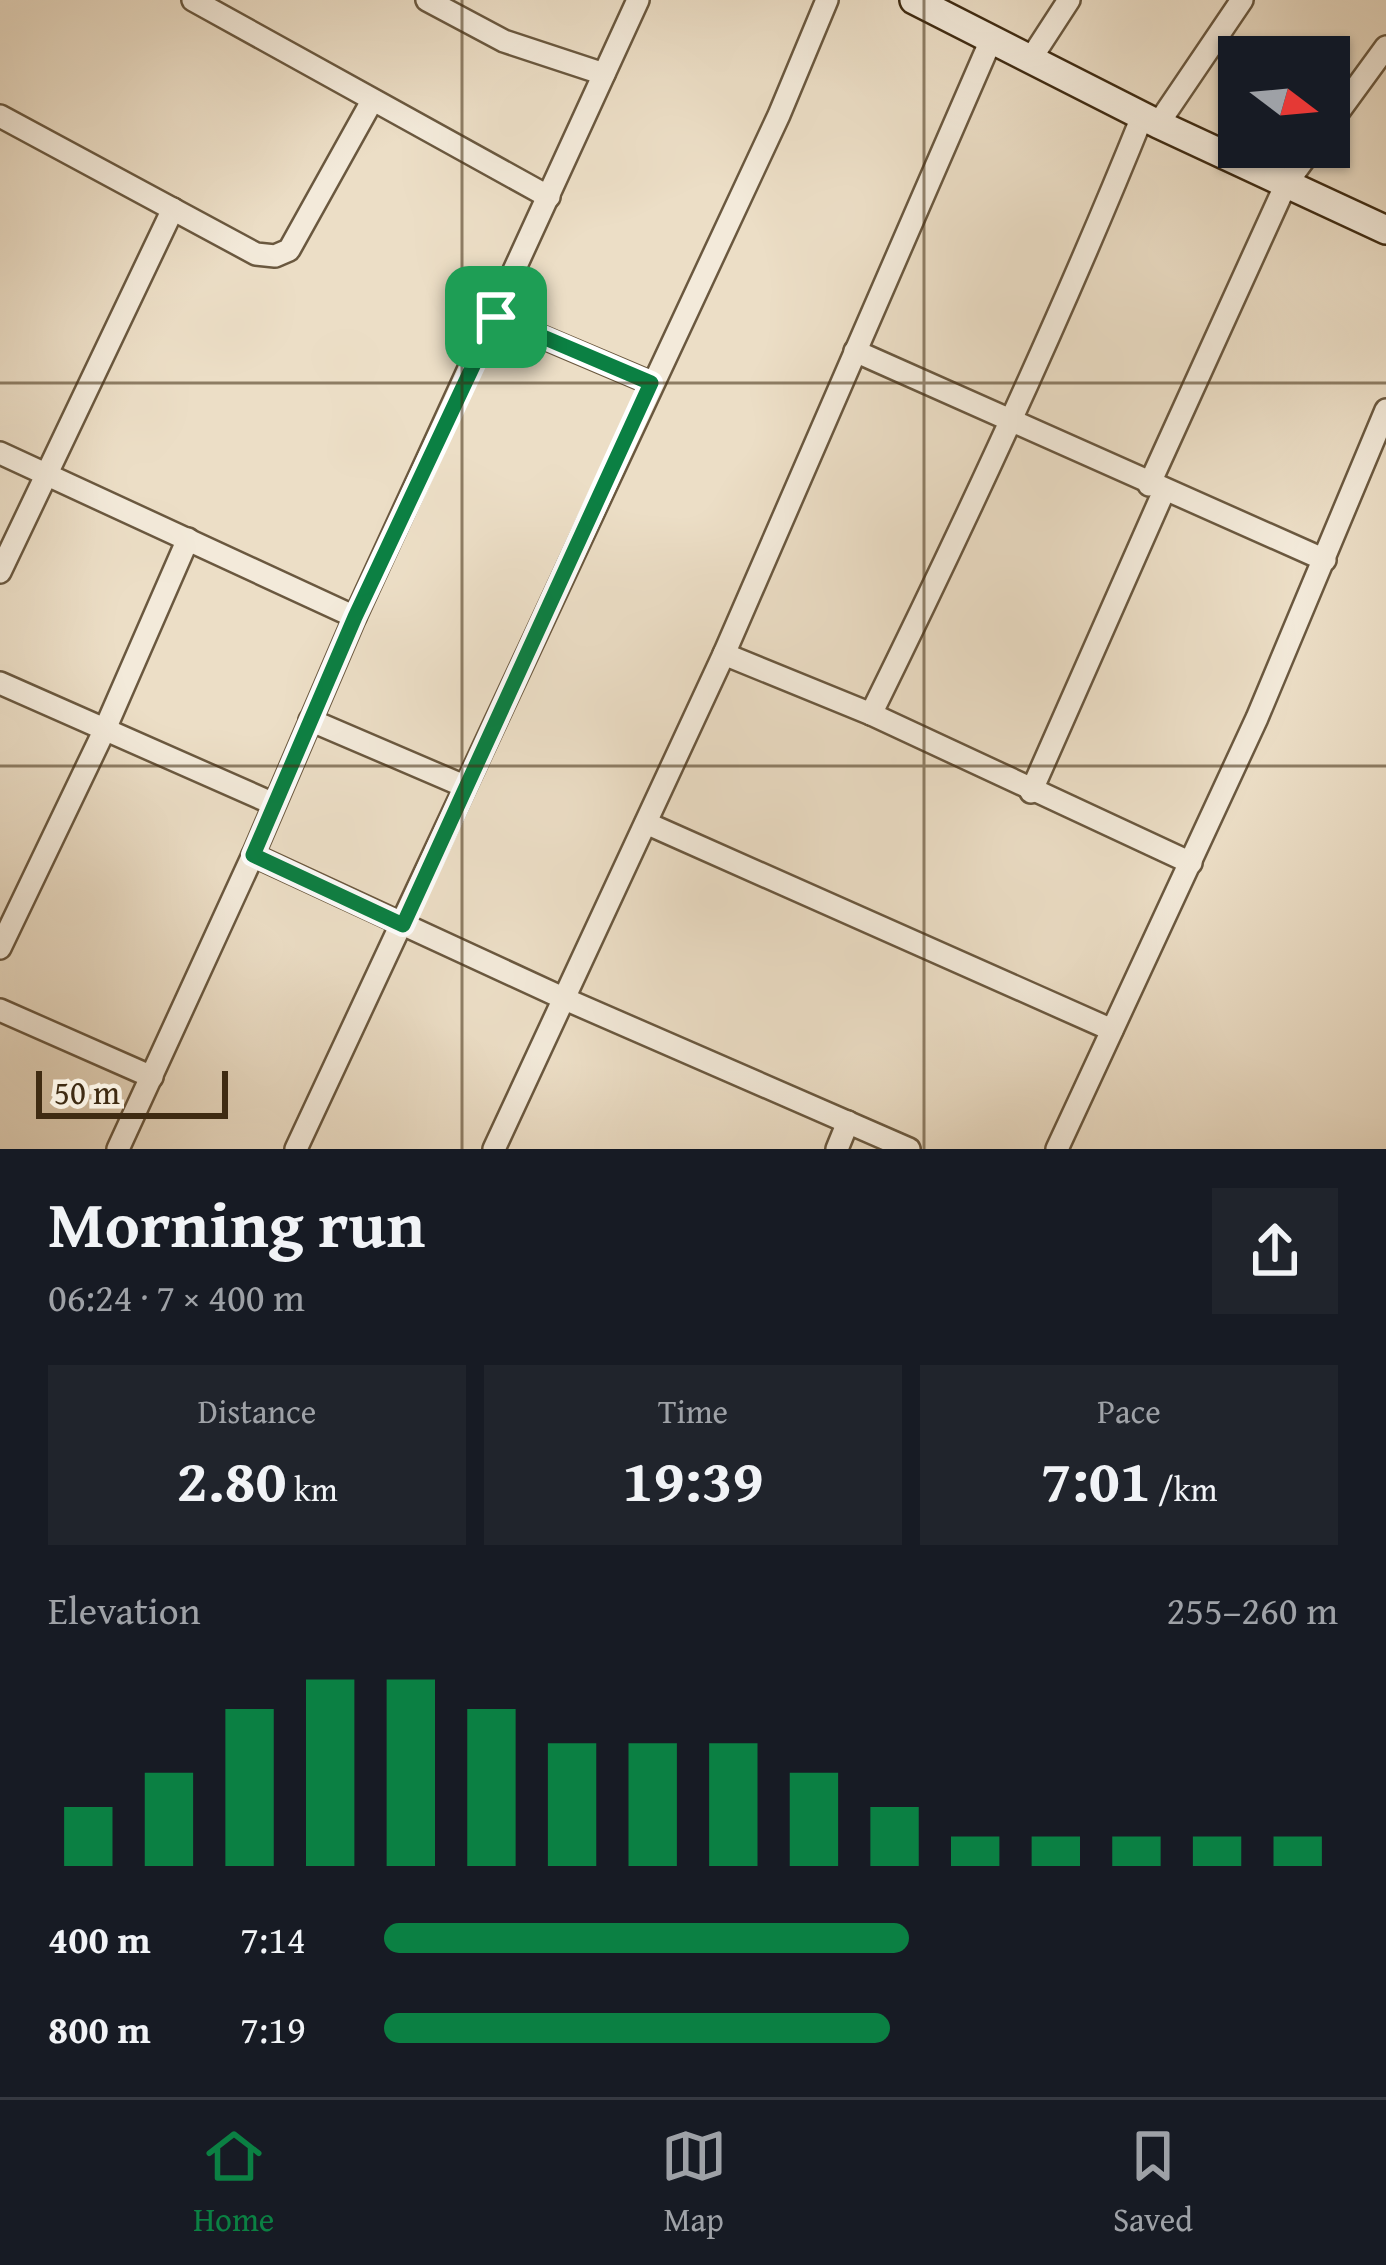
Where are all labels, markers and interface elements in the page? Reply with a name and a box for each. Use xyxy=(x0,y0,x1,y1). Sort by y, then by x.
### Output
north arrow xyxy=(1218,36,1350,168)
map controls xyxy=(1218,36,1350,168)
pin xyxy=(445,266,547,368)
icon: arrive xyxy=(463,284,529,350)
scale bar xyxy=(36,1065,228,1118)
text: 50 m xyxy=(54,1068,120,1116)
text: Morning run xyxy=(48,1174,425,1271)
button: share xyxy=(1212,1188,1338,1314)
text: 06:24 · 7 × 400 m xyxy=(48,1268,305,1325)
text: Distance xyxy=(198,1387,316,1435)
text: Time xyxy=(658,1387,728,1435)
text: Pace xyxy=(1097,1387,1161,1435)
text: 2.80 xyxy=(176,1435,287,1523)
text: 19:39 xyxy=(622,1435,764,1523)
text: 7:01 xyxy=(1041,1435,1151,1523)
text: km xyxy=(287,1465,338,1513)
text: /km xyxy=(1151,1465,1217,1513)
text: Elevation xyxy=(48,1581,201,1638)
text: 255–260 m xyxy=(1166,1581,1338,1638)
text: 400 m xyxy=(48,1910,151,1967)
text: 7:14 xyxy=(240,1910,306,1967)
text: 800 m xyxy=(48,2000,151,2057)
text: 7:19 xyxy=(240,2000,306,2057)
tab: Home xyxy=(193,2123,274,2243)
tab: Map xyxy=(661,2123,727,2243)
tab: Saved xyxy=(1113,2123,1193,2243)

